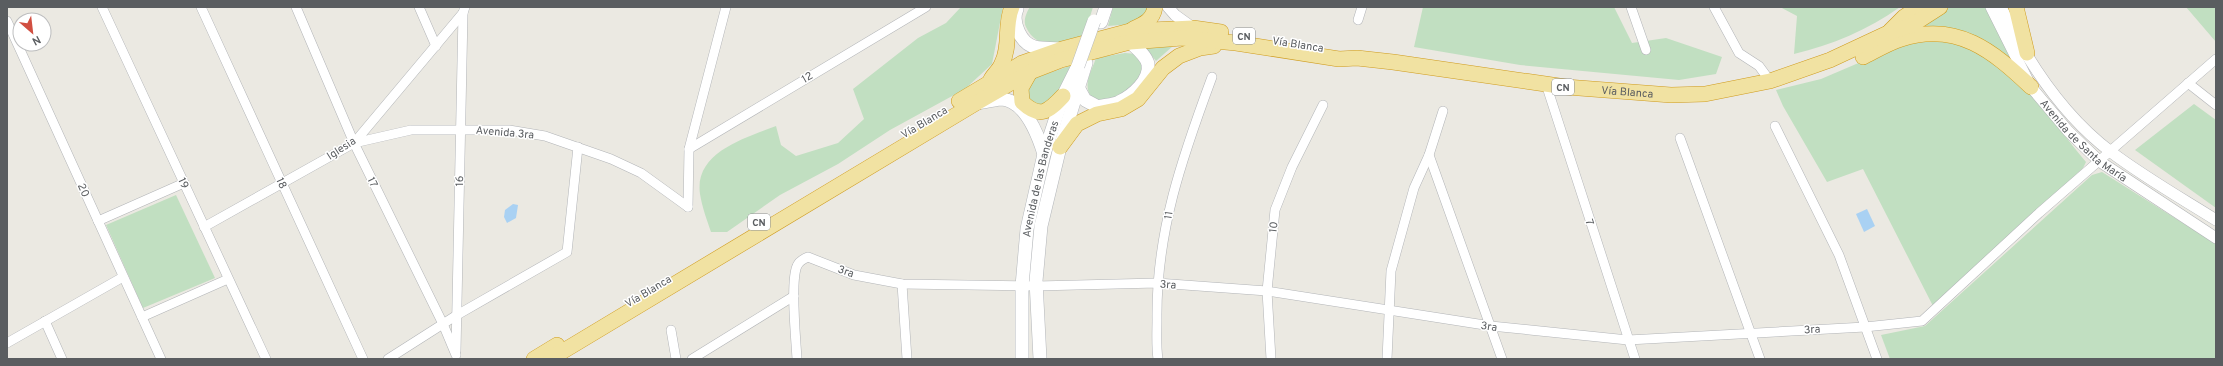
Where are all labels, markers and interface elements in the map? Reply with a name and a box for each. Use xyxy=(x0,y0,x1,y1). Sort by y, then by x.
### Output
north arrow xyxy=(12,12,52,52)
road number: CN xyxy=(1233,28,1255,44)
text: N xyxy=(29,32,43,48)
street label: Vía Blanca xyxy=(1271,34,1325,56)
street label: 12 xyxy=(799,69,816,87)
road number: CN xyxy=(1552,79,1574,95)
street label: Vía Blanca xyxy=(1601,84,1654,102)
street label: Avenida de Santa María xyxy=(2036,97,2130,186)
street label: Vía Blanca xyxy=(899,103,951,142)
street label: Avenida de las Banderas xyxy=(1020,119,1062,238)
street label: Avenida 3ra xyxy=(475,123,535,143)
street label: Iglesia xyxy=(324,134,359,163)
street label: 17 xyxy=(364,175,381,190)
street label: 19 xyxy=(174,176,192,191)
street label: 18 xyxy=(272,176,290,191)
street label: 16 xyxy=(453,176,467,186)
street label: 20 xyxy=(74,181,92,200)
street label: 11 xyxy=(1161,210,1177,220)
road number: CN xyxy=(748,214,770,230)
street label: 7 xyxy=(1582,217,1597,227)
street label: 10 xyxy=(1266,221,1282,234)
street label: 3ra xyxy=(836,263,856,281)
street label: Vía Blanca xyxy=(623,272,675,311)
street label: 3ra xyxy=(1159,277,1177,293)
street label: 3ra xyxy=(1480,319,1498,335)
street label: 3ra xyxy=(1803,323,1821,337)

